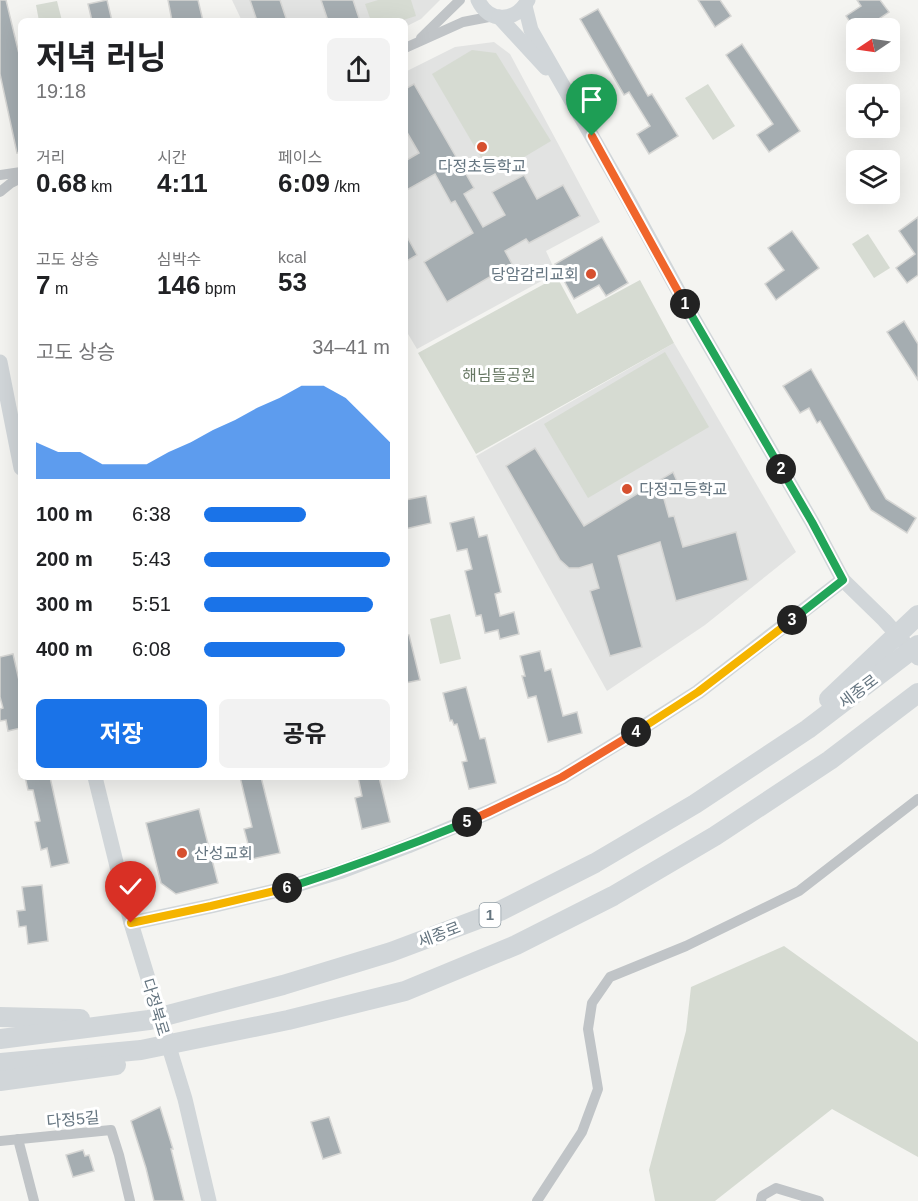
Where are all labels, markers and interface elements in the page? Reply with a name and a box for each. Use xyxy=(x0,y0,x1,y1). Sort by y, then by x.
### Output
north arrow xyxy=(846,18,900,72)
map controls xyxy=(846,18,900,204)
button: share xyxy=(327,38,390,101)
text: 저녁 러닝 xyxy=(36,39,167,76)
pin xyxy=(566,74,617,136)
text: 19:18 xyxy=(36,80,86,102)
icon: arrive xyxy=(575,83,608,116)
button: locate xyxy=(846,84,900,138)
marker: 다정초등학교 xyxy=(475,140,489,154)
text: 거리 xyxy=(36,149,65,166)
text: 시간 xyxy=(157,149,186,166)
text: 페이스 xyxy=(278,149,322,166)
button: layers xyxy=(846,150,900,204)
place label: 다정초등학교 xyxy=(438,158,526,175)
text: 0.68 xyxy=(36,168,87,198)
text: 4:11 xyxy=(157,168,208,198)
text: 6:09 xyxy=(278,168,330,198)
text: km xyxy=(87,178,112,195)
text: /km xyxy=(330,178,360,195)
text: kcal xyxy=(278,249,306,266)
text: 고도 상승 xyxy=(36,251,99,268)
text: 심박수 xyxy=(157,251,201,268)
place label: 당암감리교회 xyxy=(491,266,579,283)
text: 53 xyxy=(278,267,307,297)
marker: 당암감리교회 xyxy=(584,267,598,281)
text: 7 xyxy=(36,270,50,300)
text: 146 xyxy=(157,270,200,300)
text: m xyxy=(50,280,68,297)
text: bpm xyxy=(200,280,236,297)
pin: 1 xyxy=(670,289,700,319)
text: 1 xyxy=(681,295,689,312)
text: 34–41 m xyxy=(312,336,390,358)
text: 고도 상승 xyxy=(36,341,115,363)
park label: 해님뜰공원 xyxy=(462,367,536,384)
pin: 2 xyxy=(766,454,796,484)
text: 2 xyxy=(777,460,785,477)
place label: 다정고등학교 xyxy=(639,481,727,498)
marker: 다정고등학교 xyxy=(620,482,634,496)
text: 100 m xyxy=(36,503,93,525)
text: 6:38 xyxy=(132,503,171,525)
text: 200 m xyxy=(36,548,93,570)
text: 5:43 xyxy=(132,548,171,570)
text: 300 m xyxy=(36,593,93,615)
text: 5:51 xyxy=(132,593,171,615)
pin: 3 xyxy=(777,605,807,635)
text: 3 xyxy=(788,611,796,628)
text: 400 m xyxy=(36,638,93,660)
text: 6:08 xyxy=(132,638,171,660)
street label: 세종로 xyxy=(836,671,881,711)
button: 저장 xyxy=(36,699,207,768)
button: 공유 xyxy=(219,699,390,768)
pin: 4 xyxy=(621,717,651,747)
text: 4 xyxy=(632,723,640,740)
pin: 5 xyxy=(452,807,482,837)
text: 5 xyxy=(463,813,471,830)
place label: 산성교회 xyxy=(194,845,253,862)
marker: 산성교회 xyxy=(175,846,189,860)
pin xyxy=(105,861,156,923)
icon: check xyxy=(114,870,147,903)
pin: 6 xyxy=(272,873,302,903)
text: 6 xyxy=(283,879,291,896)
road number: 1 xyxy=(480,903,500,927)
street label: 세종로 xyxy=(416,919,463,950)
street label: 다정북로 xyxy=(139,977,172,1038)
street label: 다정5길 xyxy=(46,1109,100,1130)

